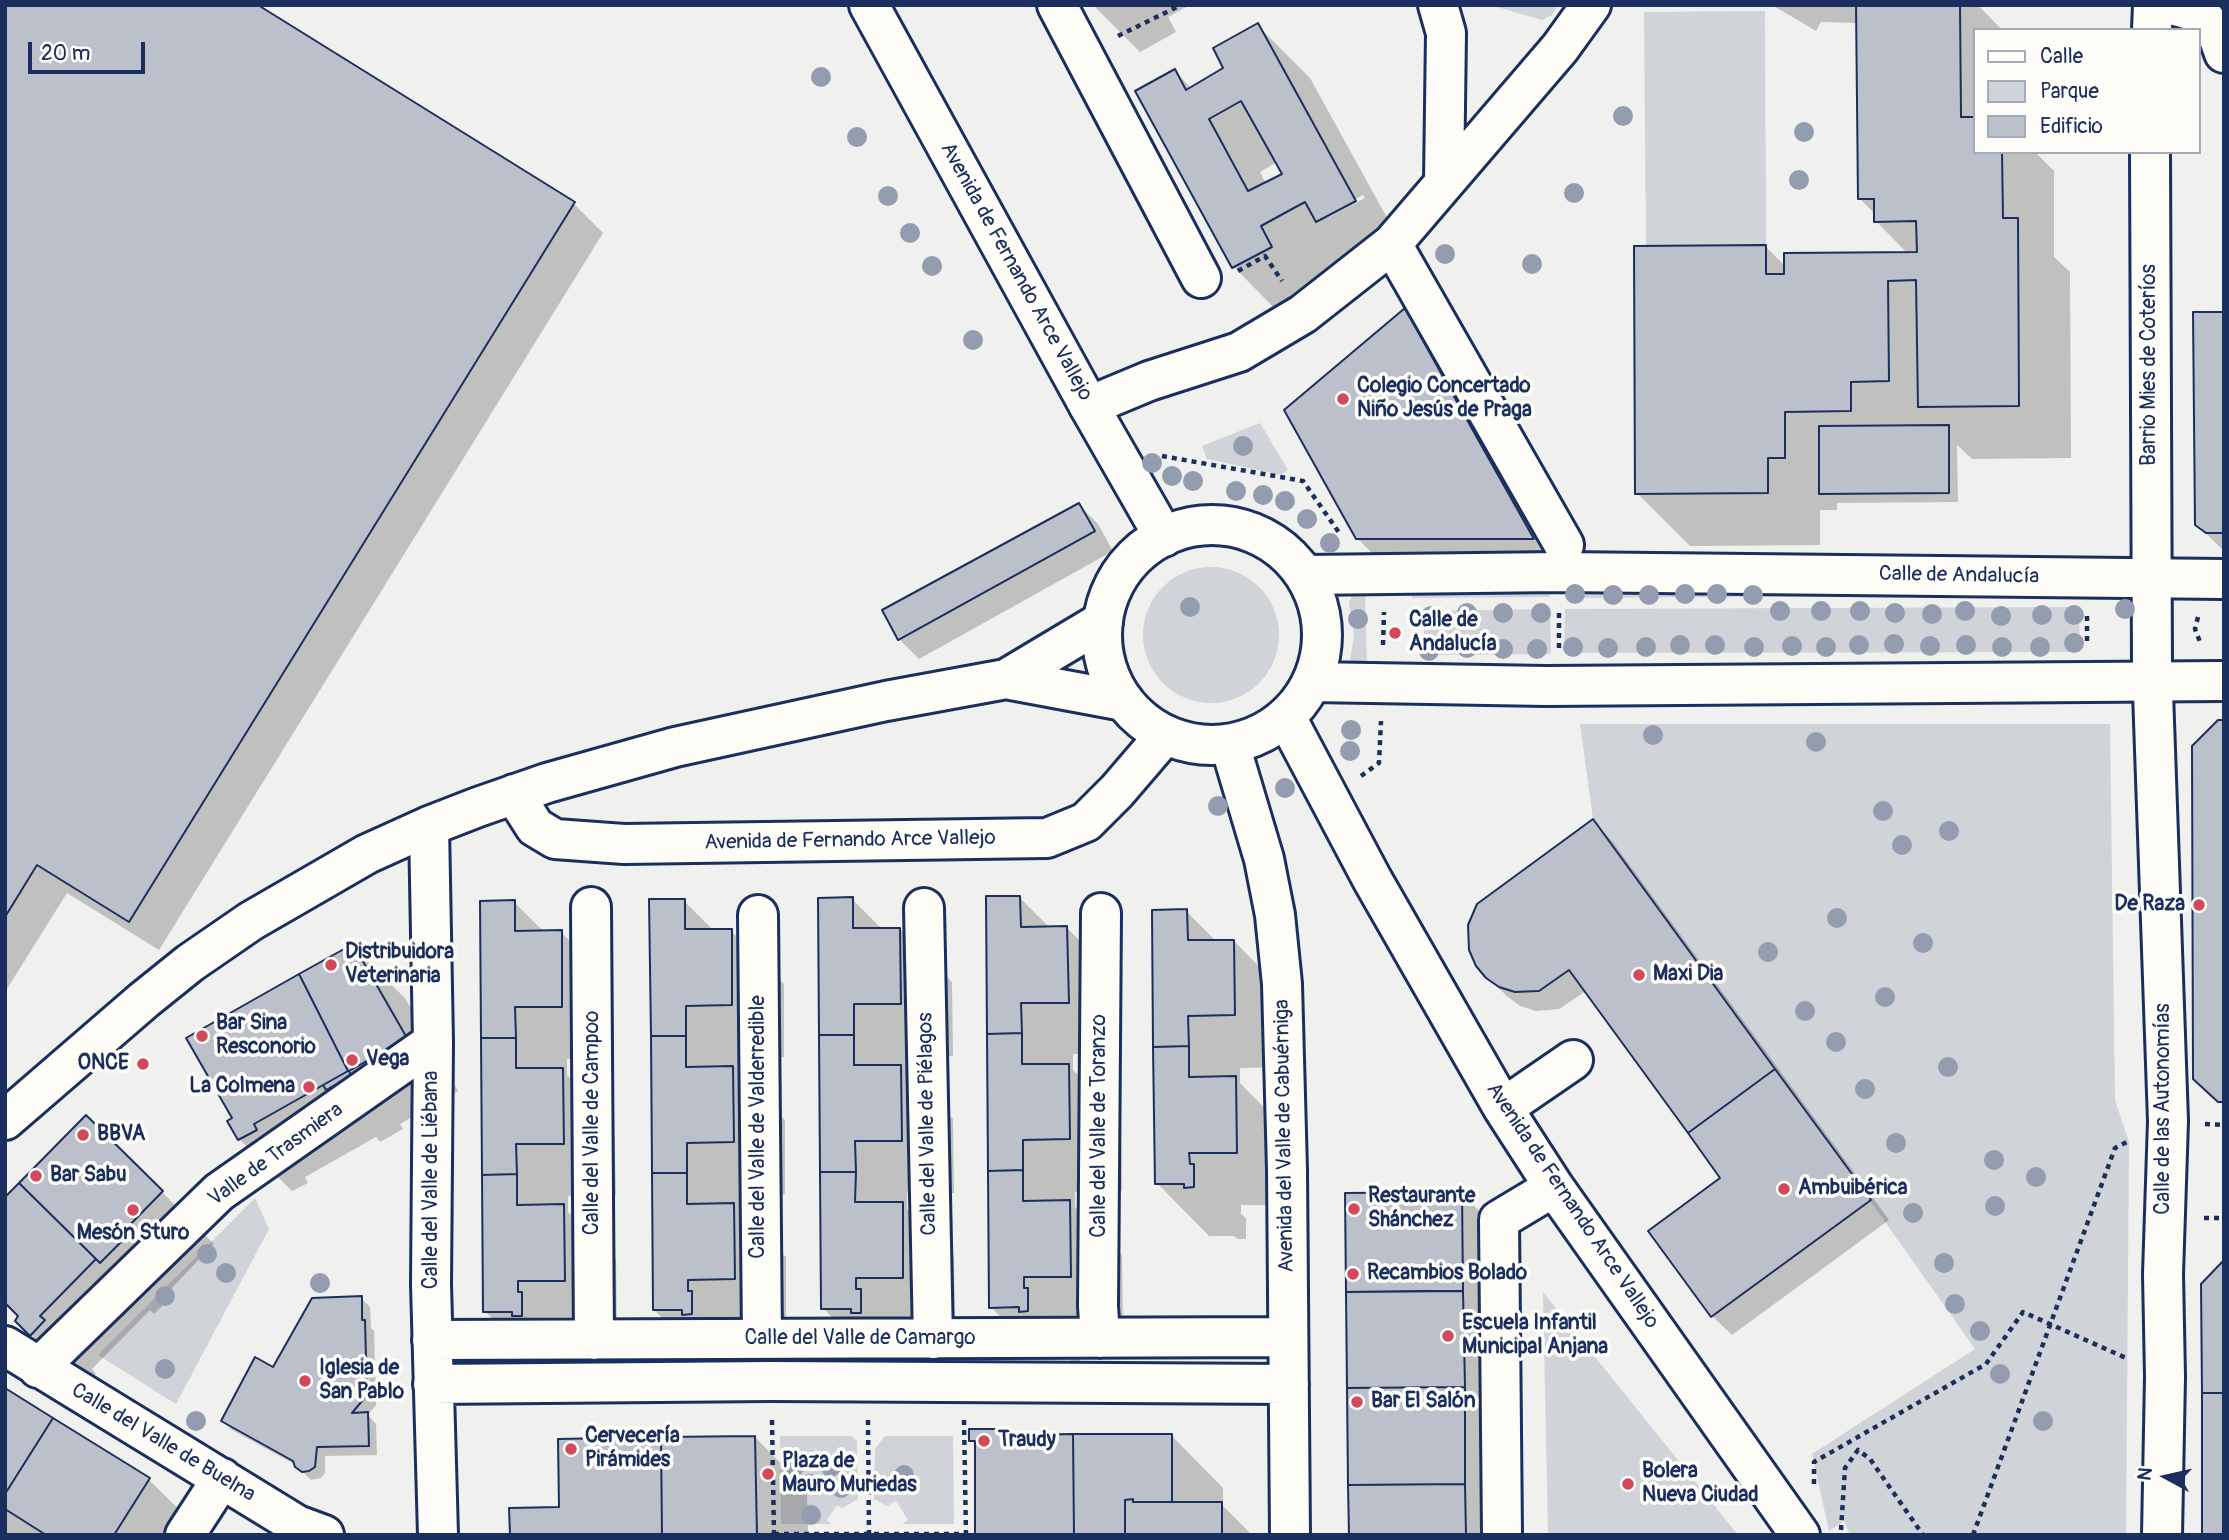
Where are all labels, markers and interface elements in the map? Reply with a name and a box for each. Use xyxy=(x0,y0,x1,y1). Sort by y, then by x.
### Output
scale bar xyxy=(32,28,149,72)
legend xyxy=(1974,28,2201,154)
text: 20 m xyxy=(41,40,90,67)
text: Calle xyxy=(2040,43,2083,70)
text: Parque xyxy=(2040,78,2099,105)
text: Edificio xyxy=(2040,113,2103,140)
street label: Avenida de Fernando Arce Vallejo xyxy=(934,138,1098,406)
street label: Barrio Mies de Coteríos xyxy=(2137,264,2163,466)
place label: Colegio Concertado Niño Jesús de Praga xyxy=(1357,374,1532,424)
marker: Colegio Concertado Niño Jesús de Praga xyxy=(1335,391,1351,407)
street label: Calle de Andalucía xyxy=(1879,562,2039,590)
place label: Calle de Andalucía xyxy=(1409,608,1496,658)
marker: Calle de Andalucía xyxy=(1387,625,1403,641)
street label: Avenida de Fernando Arce Vallejo xyxy=(704,826,996,856)
place label: De Raza xyxy=(2114,892,2185,918)
marker: De Raza xyxy=(2191,897,2207,913)
place label: Distribuidora Veterinaria xyxy=(345,940,454,990)
marker: Distribuidora Veterinaria xyxy=(323,957,339,973)
place label: Maxi Dia xyxy=(1653,962,1723,988)
marker: Maxi Dia xyxy=(1631,967,1647,983)
street label: Calle del Valle de Valderredible xyxy=(746,995,772,1259)
street label: Avenida del Valle de Cabuérniga xyxy=(1270,999,1300,1273)
street label: Calle de las Autonomías xyxy=(2151,1003,2177,1215)
place label: Bar Sina Resconorio xyxy=(216,1011,316,1061)
street label: Calle del Valle de Campoo xyxy=(580,1011,606,1235)
street label: Calle del Valle de Piélagos xyxy=(913,1012,943,1236)
street label: Calle del Valle de Toranzo xyxy=(1087,1014,1113,1238)
marker: Bar Sina Resconorio xyxy=(194,1028,210,1044)
place label: Vega xyxy=(366,1047,409,1073)
place label: ONCE xyxy=(78,1051,129,1077)
marker: Vega xyxy=(344,1052,360,1068)
marker: ONCE xyxy=(135,1056,151,1072)
street label: Calle del Valle de Liébana xyxy=(419,1071,445,1289)
place label: La Colmena xyxy=(189,1074,295,1100)
street label: Avenida de Fernando Arce Vallejo xyxy=(1480,1078,1664,1334)
marker: La Colmena xyxy=(301,1079,317,1095)
street label: Valle de Trasmiera xyxy=(204,1098,348,1212)
place label: BBVA xyxy=(97,1122,145,1148)
marker: BBVA xyxy=(75,1127,91,1143)
place label: Bar Sabu xyxy=(50,1163,127,1189)
marker: Bar Sabu xyxy=(28,1168,44,1184)
place label: Ambuibérica xyxy=(1798,1176,1908,1202)
marker: Ambuibérica xyxy=(1776,1181,1792,1197)
place label: Restaurante Shánchez xyxy=(1368,1184,1475,1234)
marker: Restaurante Shánchez xyxy=(1346,1201,1362,1217)
marker: Mesón Sturo xyxy=(125,1202,141,1218)
place label: Mesón Sturo xyxy=(77,1221,189,1247)
place label: Recambios Bolado xyxy=(1367,1261,1527,1287)
marker: Recambios Bolado xyxy=(1345,1266,1361,1282)
place label: Escuela Infantil Municipal Anjana xyxy=(1462,1311,1608,1361)
street label: Calle del Valle de Camargo xyxy=(744,1326,976,1352)
marker: Escuela Infantil Municipal Anjana xyxy=(1440,1328,1456,1344)
place label: Iglesia de San Pablo xyxy=(319,1356,404,1406)
marker: Iglesia de San Pablo xyxy=(297,1373,313,1389)
street label: Calle del Valle de Buelna xyxy=(66,1378,260,1508)
place label: Bar El Salón xyxy=(1371,1389,1476,1415)
marker: Bar El Salón xyxy=(1349,1394,1365,1410)
place label: Cervecería Pirámides xyxy=(585,1424,680,1474)
place label: Traudy xyxy=(998,1428,1056,1454)
marker: Traudy xyxy=(976,1433,992,1449)
marker: Cervecería Pirámides xyxy=(563,1441,579,1457)
north arrow xyxy=(2131,1442,2201,1512)
place label: Plaza de Mauro Muriedas xyxy=(782,1449,917,1499)
place label: Bolera Nueva Ciudad xyxy=(1642,1459,1758,1509)
marker: Plaza de Mauro Muriedas xyxy=(760,1466,776,1482)
text: N xyxy=(2132,1466,2158,1482)
marker: Bolera Nueva Ciudad xyxy=(1620,1476,1636,1492)

